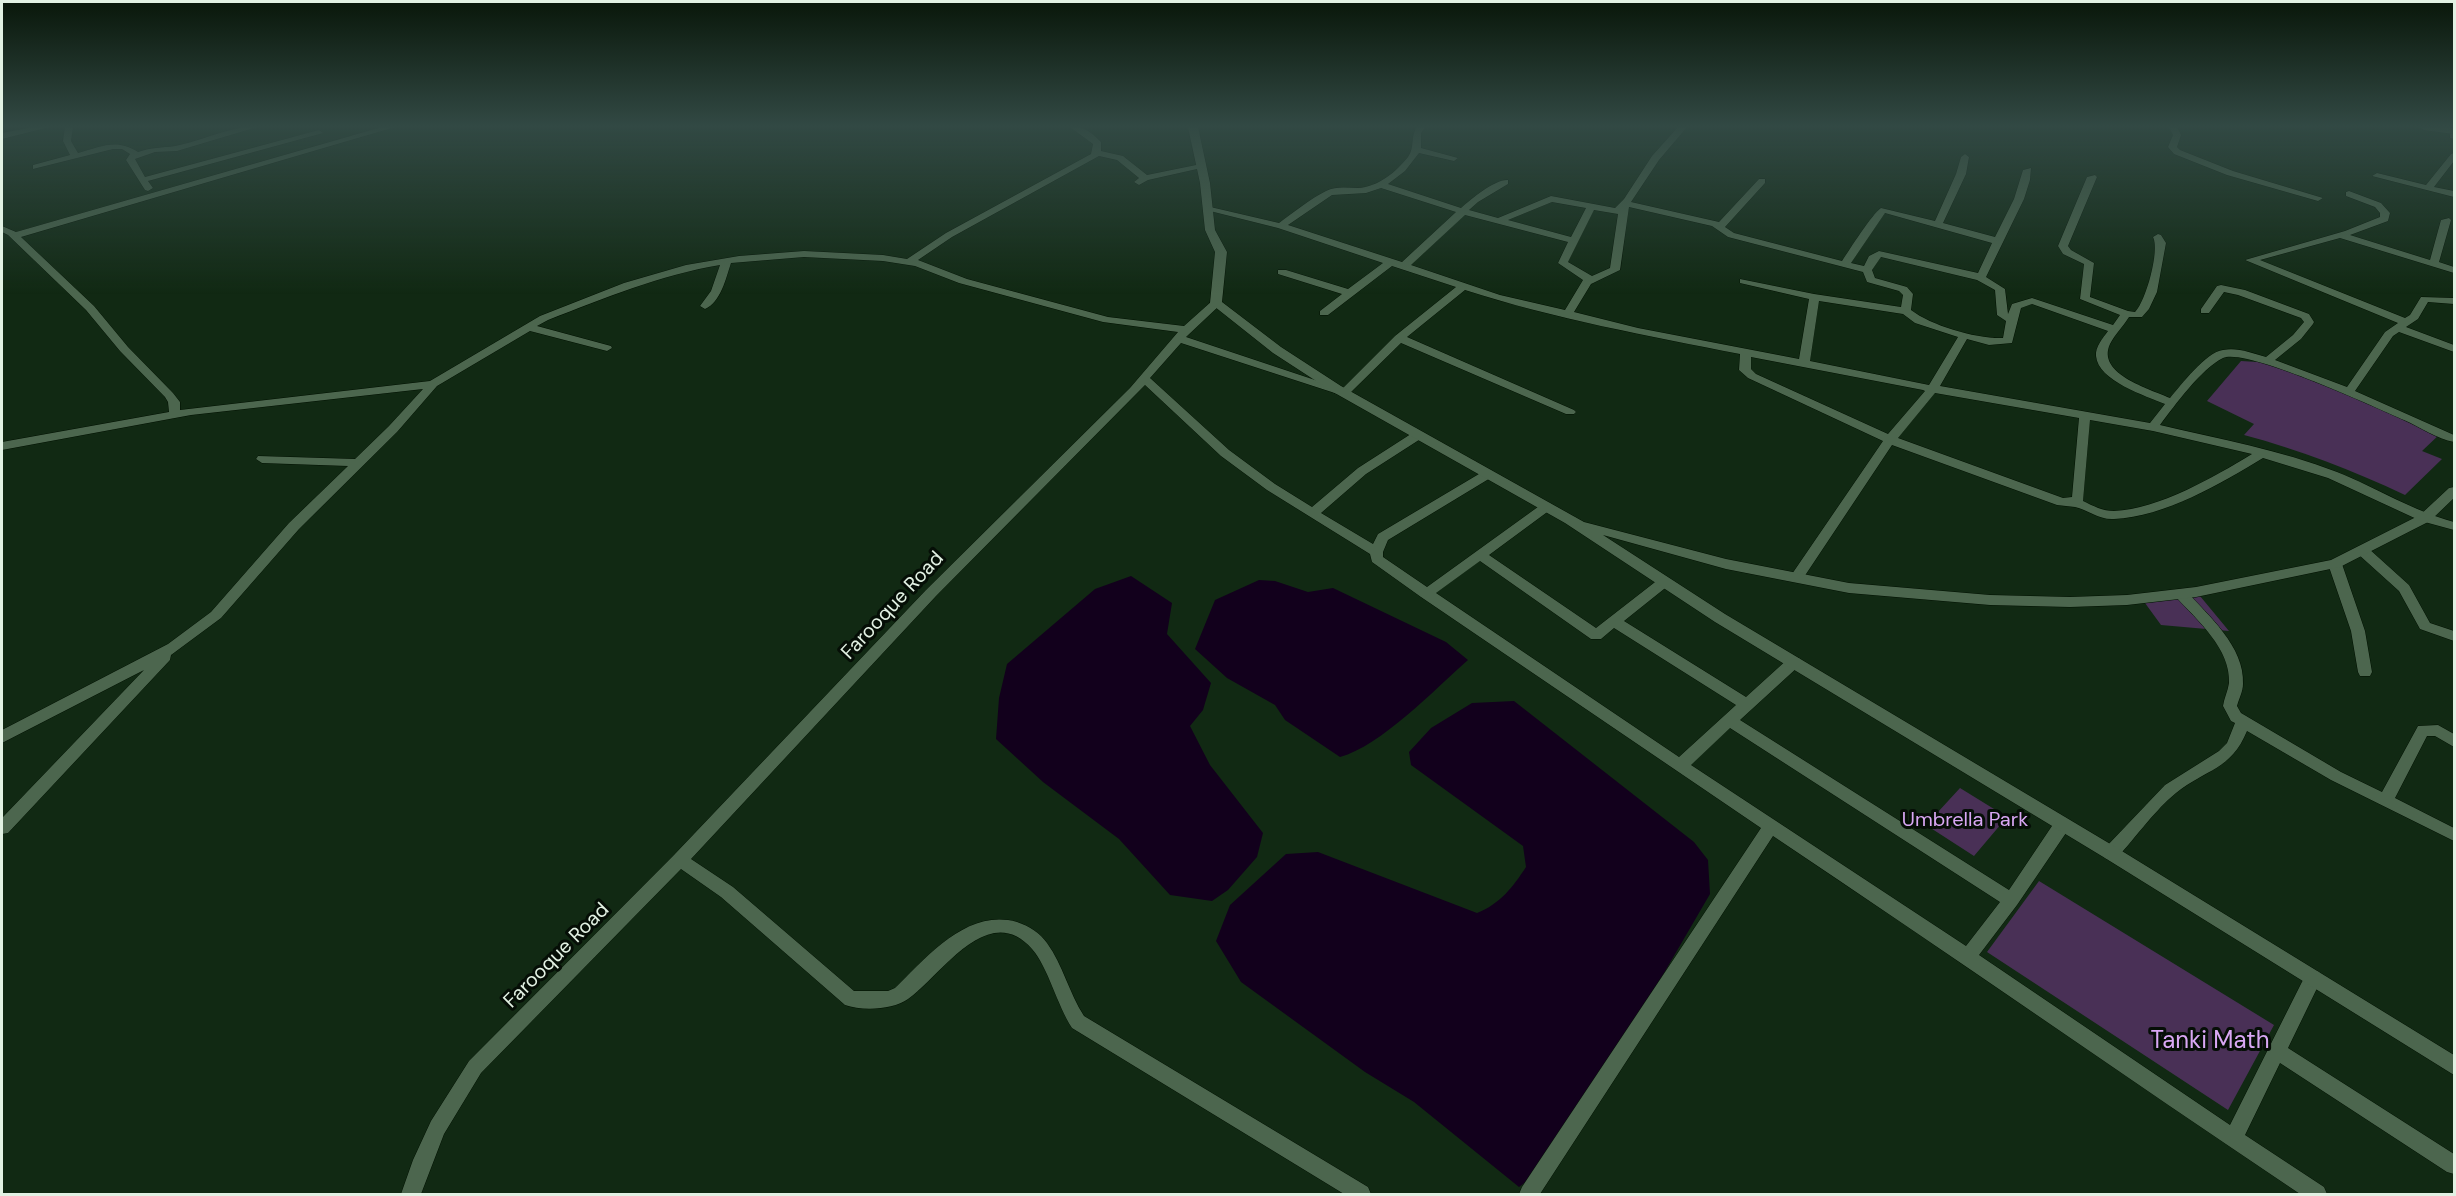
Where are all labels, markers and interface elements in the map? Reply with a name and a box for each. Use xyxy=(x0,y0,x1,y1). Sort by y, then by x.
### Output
street label: Farooque Road xyxy=(837,547,949,665)
park label: Umbrella Park xyxy=(1902,809,2028,833)
street label: Farooque Road xyxy=(499,898,615,1014)
park label: Tanki Math xyxy=(2151,1028,2269,1056)

